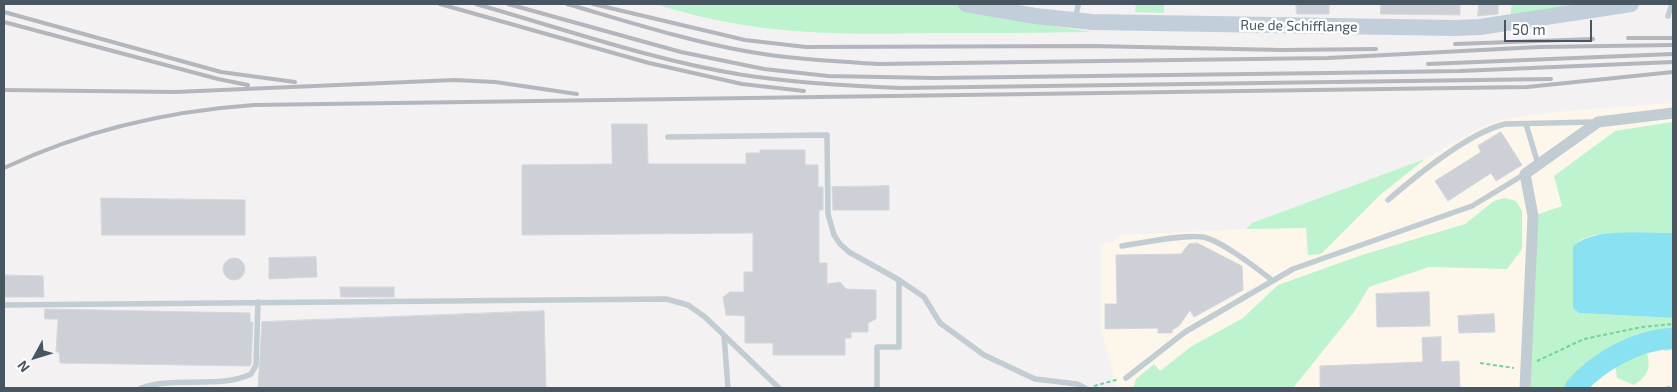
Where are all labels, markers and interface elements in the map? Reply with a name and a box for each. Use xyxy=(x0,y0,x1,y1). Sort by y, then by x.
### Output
scale bar xyxy=(1507,10,1594,42)
street label: Rue de Schifflange xyxy=(1240,17,1358,35)
text: 50 m xyxy=(1512,20,1546,38)
north arrow xyxy=(10,332,60,382)
text: N xyxy=(13,357,33,376)

